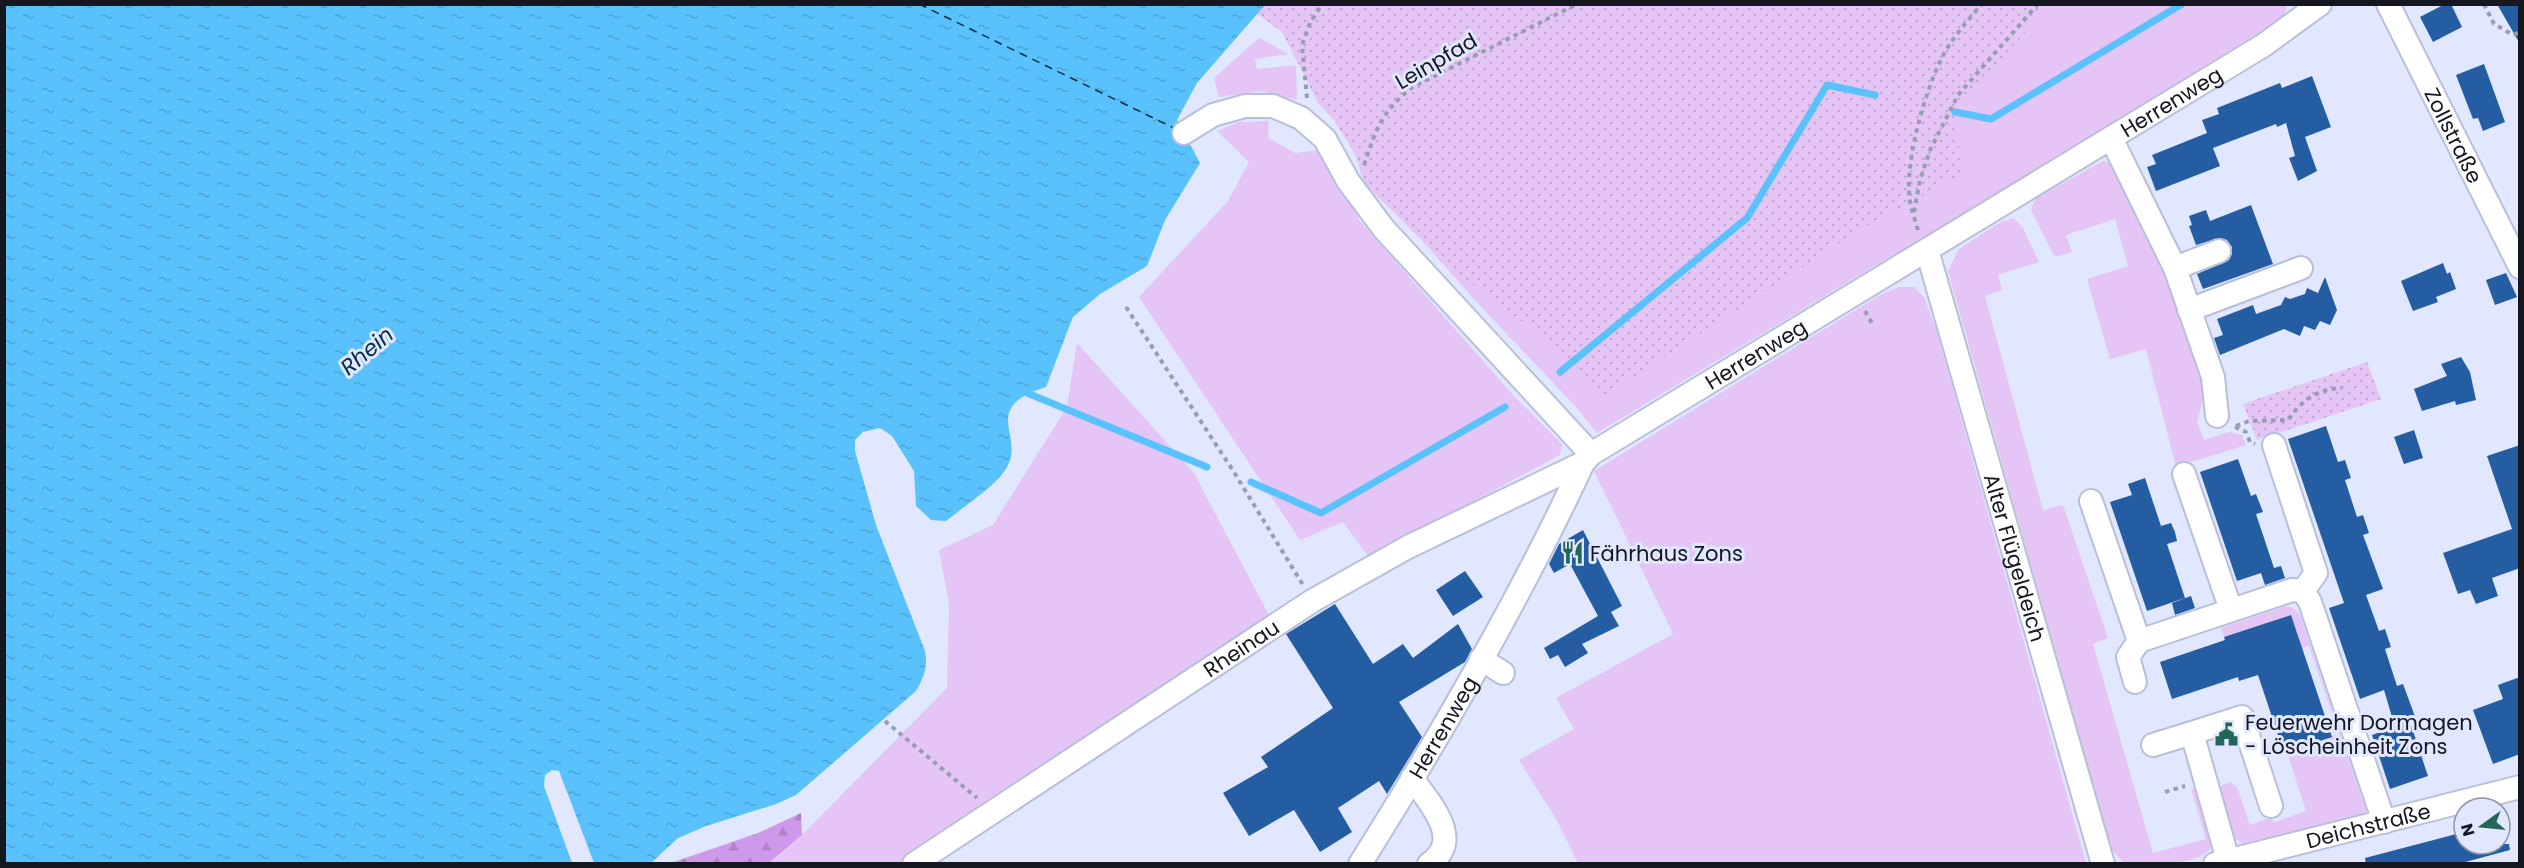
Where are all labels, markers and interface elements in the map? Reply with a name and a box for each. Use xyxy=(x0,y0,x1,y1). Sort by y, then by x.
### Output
street label: Leinpfad xyxy=(1390,26,1482,96)
street label: Herrenweg xyxy=(2115,59,2227,144)
street label: Zollstraße xyxy=(2418,83,2490,188)
street label: Herrenweg xyxy=(1699,312,1812,396)
water label: Rhein xyxy=(334,320,400,382)
street label: Alter Flügeldeich xyxy=(1977,470,2053,645)
place label: Fährhaus Zons xyxy=(1590,539,1743,568)
restaurant icon: Fährhaus Zons xyxy=(1559,540,1585,566)
street label: Rheinau xyxy=(1197,612,1285,684)
street label: Herrenweg xyxy=(1402,671,1484,784)
place label: Feuerwehr Dormagen - Löscheinheit Zons xyxy=(2245,708,2473,761)
public building icon: Feuerwehr Dormagen - Löscheinheit Zons xyxy=(2214,721,2240,747)
street label: Deichstraße xyxy=(2303,796,2433,855)
north arrow xyxy=(2452,796,2512,856)
text: N xyxy=(2455,821,2481,839)

